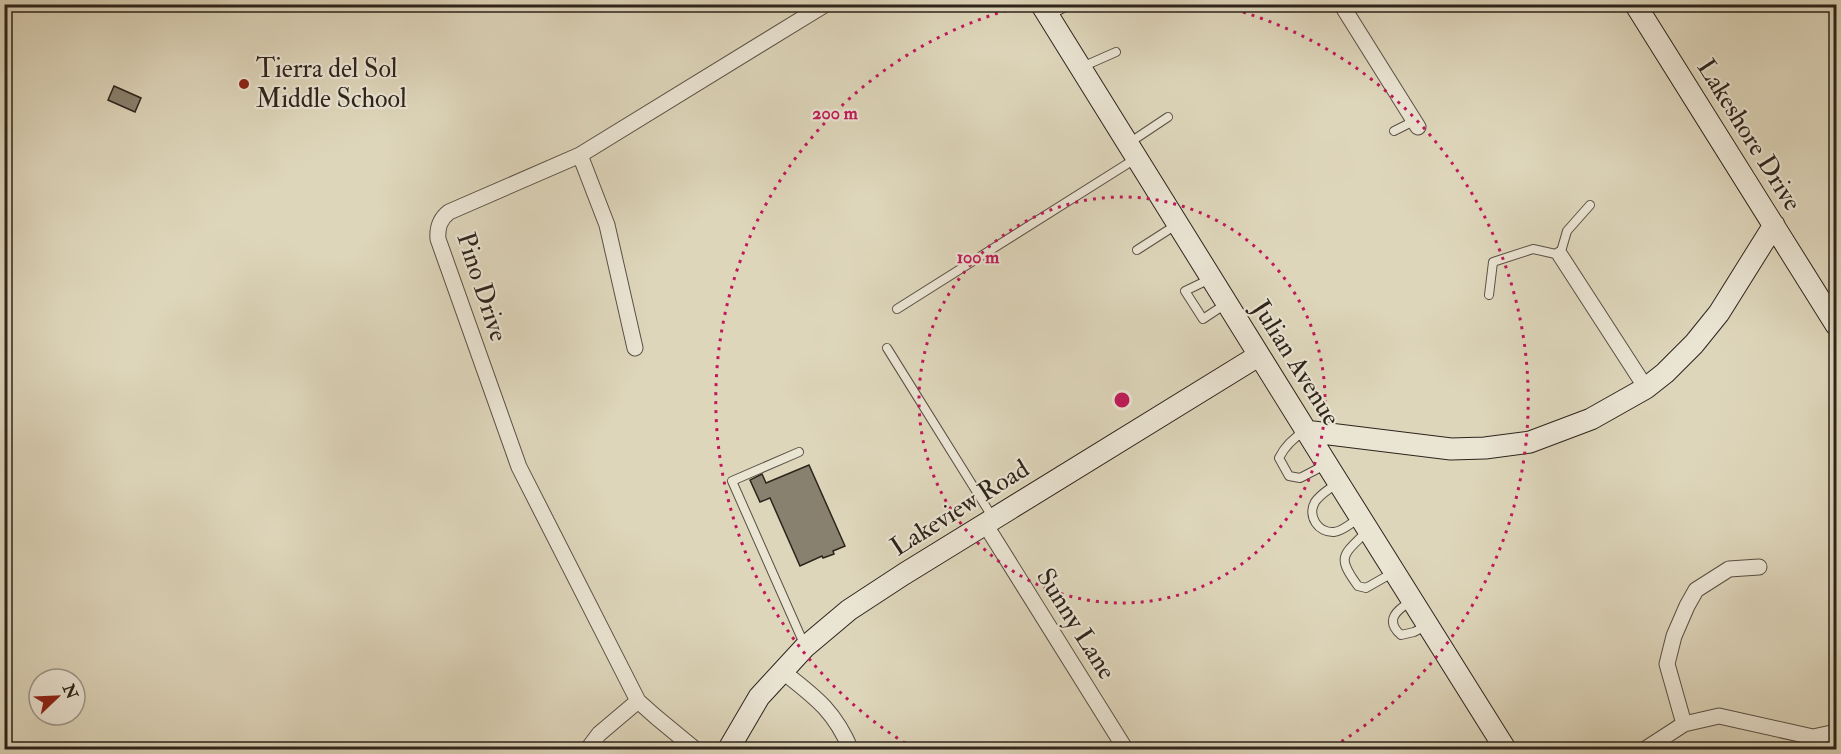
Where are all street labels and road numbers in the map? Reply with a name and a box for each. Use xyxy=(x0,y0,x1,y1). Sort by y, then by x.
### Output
street label: Lakeshore Drive xyxy=(1690,53,1808,217)
street label: Pino Drive xyxy=(449,228,515,346)
street label: Julian Avenue xyxy=(1244,294,1347,432)
street label: Lakeview Road xyxy=(885,453,1035,563)
street label: Sunny Lane xyxy=(1029,562,1123,686)

